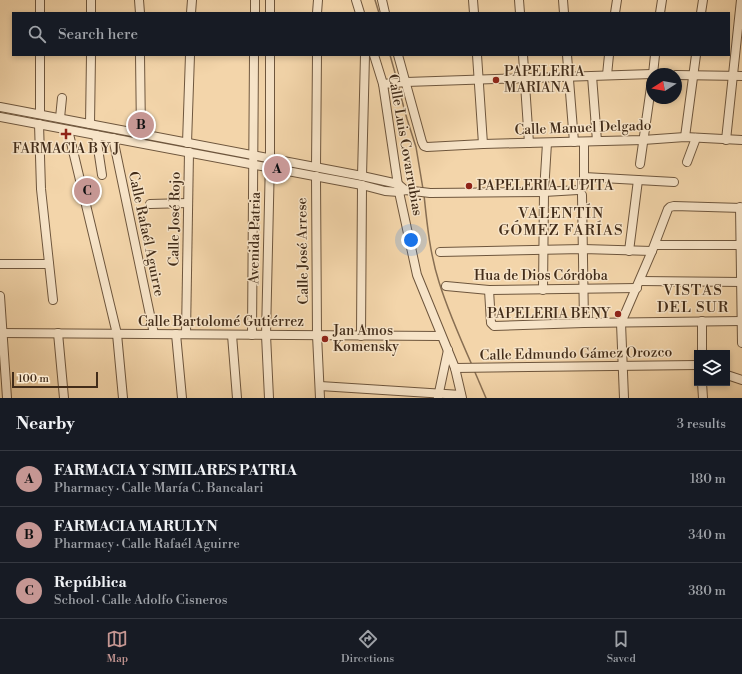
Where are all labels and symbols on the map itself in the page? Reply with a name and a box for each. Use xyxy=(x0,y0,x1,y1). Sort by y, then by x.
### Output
place label: PAPELERIA MARIANA xyxy=(504,63,585,97)
north arrow xyxy=(646,68,682,104)
street label: Calle Luis Covarrubias xyxy=(384,73,426,217)
marker: PAPELERIA MARIANA xyxy=(491,75,501,85)
pin: B xyxy=(128,110,154,140)
street label: Calle Manuel Delgado xyxy=(514,117,652,139)
marker: FARMACIA B Y J xyxy=(61,129,71,139)
place label: FARMACIA B Y J xyxy=(12,140,120,158)
pin: A xyxy=(264,154,290,184)
street label: Calle Rafaél Aguirre xyxy=(124,170,168,298)
street label: Calle José Rojo xyxy=(165,171,185,267)
pin: C xyxy=(74,176,100,206)
place label: PAPELERIA LUPITA xyxy=(477,177,614,195)
marker: PAPELERIA LUPITA xyxy=(464,181,474,191)
street label: Avenida Patria xyxy=(245,191,265,285)
street label: Calle José Arrese xyxy=(293,197,313,305)
district label: VALENTÍN GÓMEZ FARÍAS xyxy=(498,203,624,240)
your location xyxy=(401,230,421,250)
street label: Hua de Dios Córdoba xyxy=(474,267,609,285)
district label: VISTAS DEL SUR xyxy=(657,281,729,317)
place label: PAPELERIA BENY xyxy=(487,305,611,323)
marker: PAPELERIA BENY xyxy=(613,309,623,319)
street label: Calle Bartolomé Gutiérrez xyxy=(138,313,304,331)
place label: Jan Amos Komensky xyxy=(332,322,399,356)
marker: Jan Amos Komensky xyxy=(320,334,330,344)
street label: Calle Edmundo Gámez Orozco xyxy=(480,343,673,365)
scale bar xyxy=(12,370,98,389)

